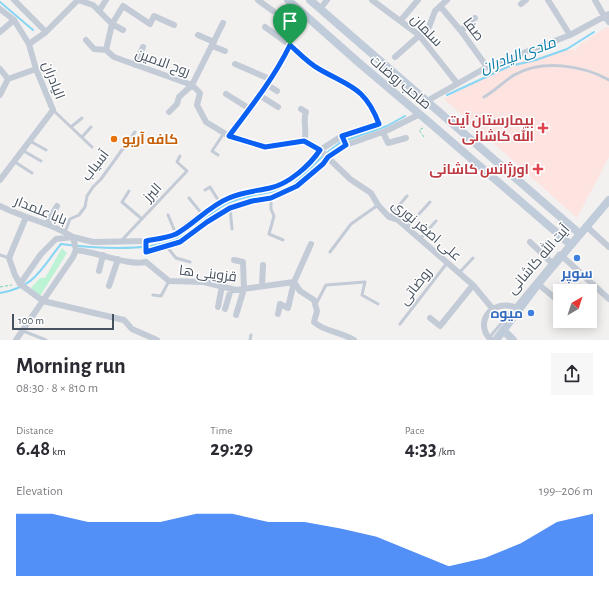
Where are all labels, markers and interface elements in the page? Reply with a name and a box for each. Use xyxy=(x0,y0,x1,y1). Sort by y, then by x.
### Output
pin xyxy=(273,4,307,45)
icon: arrive xyxy=(279,10,301,32)
street label: سلمان xyxy=(408,12,445,50)
street label: صفا xyxy=(460,16,486,44)
water label: مادی الیادران xyxy=(478,35,559,77)
street label: روح الامین xyxy=(133,47,192,80)
street label: صاحب روضات xyxy=(367,53,434,112)
street label: الیادران xyxy=(39,59,67,101)
place label: بیمارستان آیت الله کاشانی xyxy=(448,112,534,145)
marker: بیمارستان آیت الله کاشانی xyxy=(537,122,549,134)
place label: کافه آریو xyxy=(122,131,178,148)
marker: کافه آریو xyxy=(109,134,119,144)
street label: آسیاب xyxy=(79,147,112,184)
place label: اورژانس کاشانی xyxy=(429,161,529,178)
marker: اورژانس کاشانی xyxy=(532,163,544,175)
street label: البرز xyxy=(140,181,165,205)
street label: بابا علمدار xyxy=(12,194,69,228)
street label: علی اصغر نوری xyxy=(389,198,464,264)
street label: آیت الله کاشانی xyxy=(503,220,573,297)
marker: سوپر xyxy=(572,253,582,263)
street label: قزوینی ها xyxy=(178,264,238,284)
street label: روضاتی xyxy=(397,265,435,308)
place label: سوپر xyxy=(560,267,593,284)
north arrow xyxy=(553,284,597,328)
map controls xyxy=(553,284,597,328)
place label: میوه xyxy=(490,307,523,322)
marker: میوه xyxy=(526,308,536,318)
scale bar xyxy=(12,312,114,331)
text: 100 m xyxy=(18,315,44,326)
button: share xyxy=(551,353,593,395)
text: Morning run xyxy=(16,355,126,377)
text: 08:30 · 8 × 810 m xyxy=(16,382,98,395)
text: Distance xyxy=(16,425,53,436)
text: Time xyxy=(210,425,232,436)
text: Pace xyxy=(405,425,424,436)
text: 6.48 xyxy=(16,439,50,459)
text: 29:29 xyxy=(210,439,253,459)
text: 4:33 xyxy=(405,439,437,459)
text: km xyxy=(50,446,66,457)
text: /km xyxy=(437,446,455,457)
text: Elevation xyxy=(16,485,63,498)
text: 199–206 m xyxy=(539,485,593,498)

